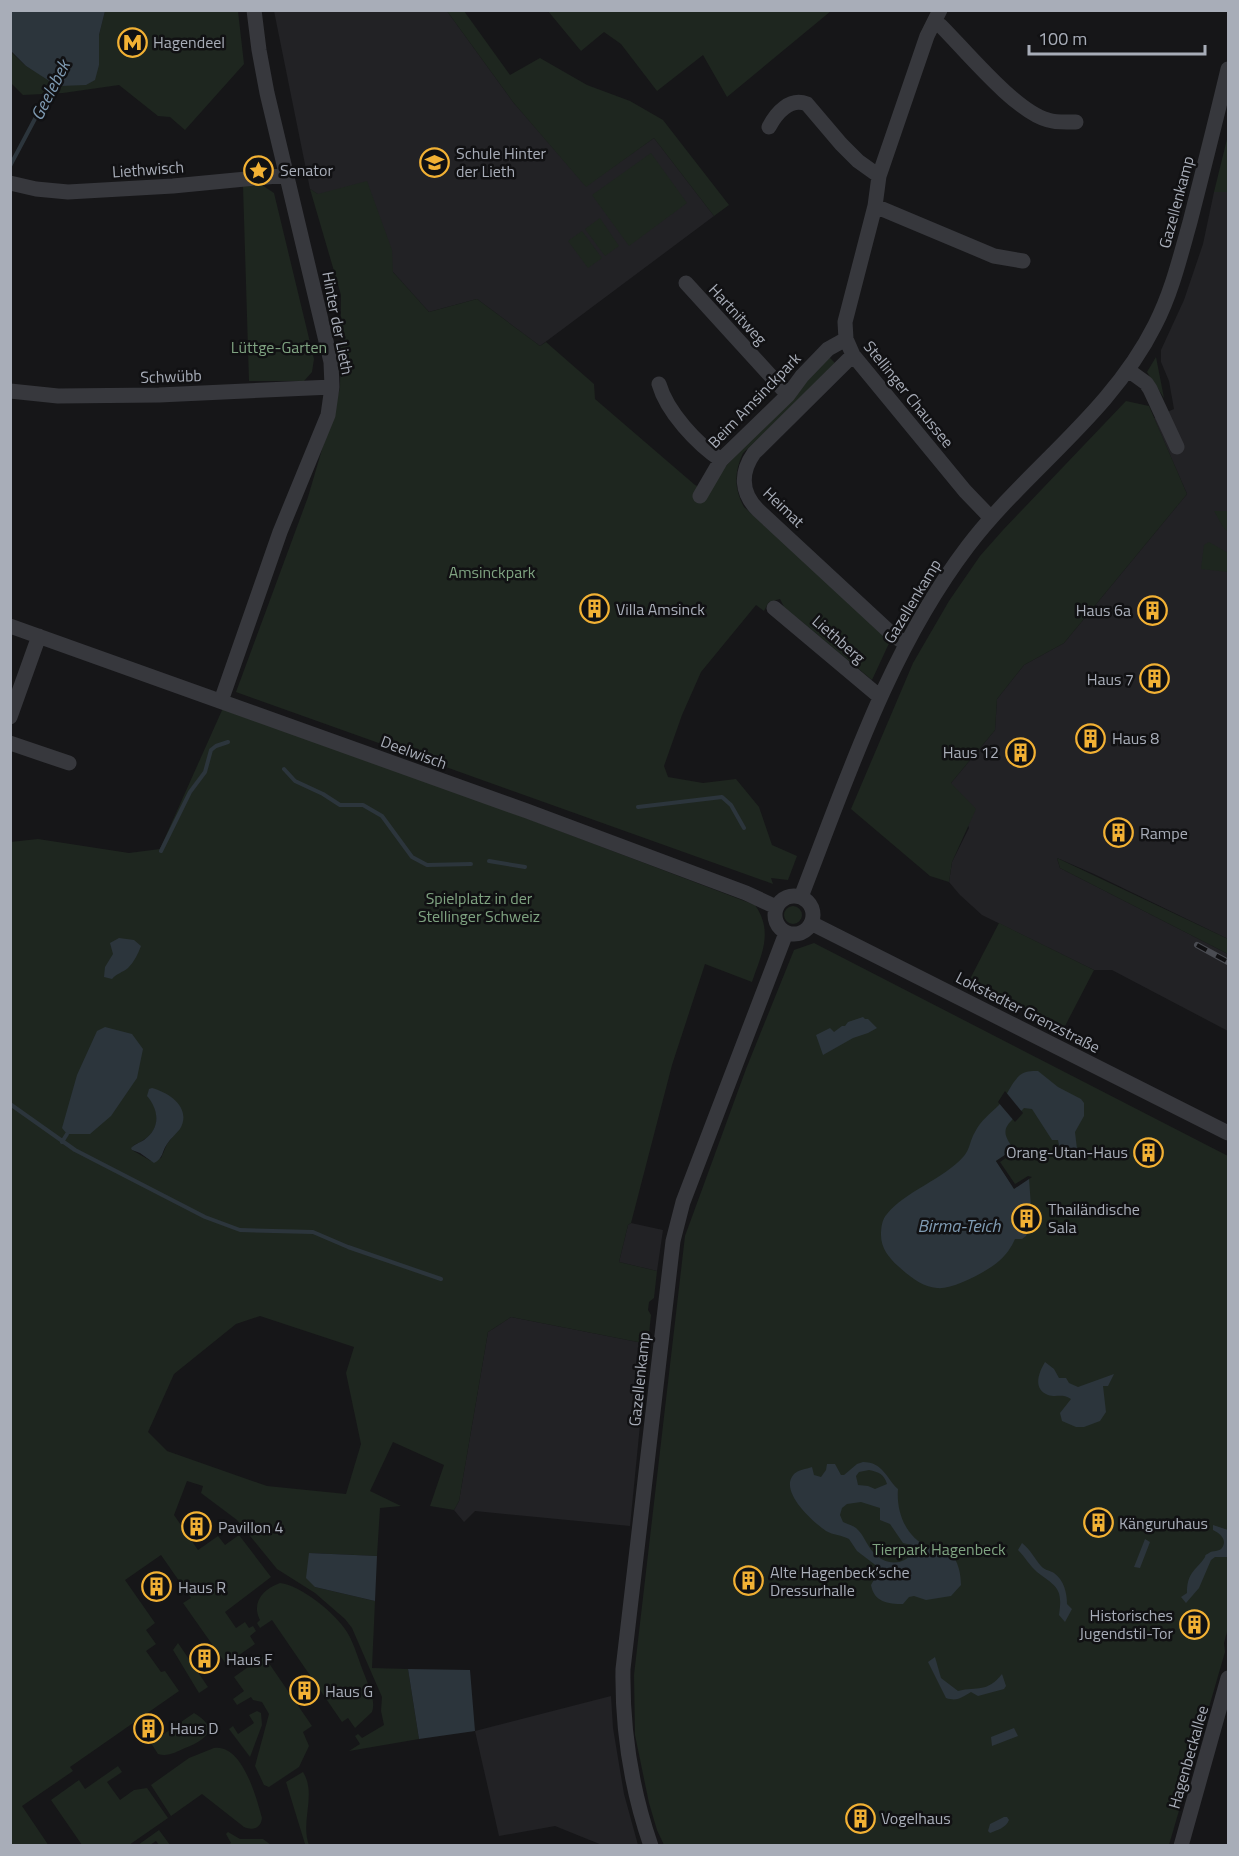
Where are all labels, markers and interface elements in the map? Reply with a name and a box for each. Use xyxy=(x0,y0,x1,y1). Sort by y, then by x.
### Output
scale bar xyxy=(1029,18,1204,56)
text: 100 m xyxy=(1038,25,1087,52)
metro station icon: Hagendeel xyxy=(116,26,148,58)
place label: Hagendeel xyxy=(153,30,225,54)
water label: Geelebek xyxy=(23,53,78,125)
place label: Schule Hinter der Lieth xyxy=(456,141,547,183)
school or university icon: Schule Hinter der Lieth xyxy=(419,146,451,178)
street label: Gazellenkamp xyxy=(1152,153,1200,251)
place icon: Senator xyxy=(243,154,275,186)
street label: Liethwisch xyxy=(111,155,185,183)
place label: Senator xyxy=(280,158,333,182)
street label: Hinter der Lieth xyxy=(316,269,360,377)
street label: Hartnitweg xyxy=(703,278,773,350)
park label: Lüttge-Garten xyxy=(231,335,327,359)
street label: Stellinger Chaussee xyxy=(858,335,960,453)
street label: Beim Amsinckpark xyxy=(702,346,806,453)
street label: Schwübb xyxy=(140,363,202,389)
street label: Heimat xyxy=(758,481,810,533)
street label: Gazellenkamp xyxy=(877,554,947,648)
park label: Amsinckpark xyxy=(449,560,536,584)
building icon: Villa Amsinck xyxy=(579,593,611,625)
building icon: Haus 6a xyxy=(1136,594,1168,626)
place label: Villa Amsinck xyxy=(616,597,705,621)
place label: Haus 6a xyxy=(1076,598,1131,622)
street label: Liethberg xyxy=(807,609,871,669)
building icon: Haus 7 xyxy=(1139,663,1171,695)
place label: Haus 7 xyxy=(1087,667,1134,691)
building icon: Haus 8 xyxy=(1075,722,1107,754)
place label: Haus 8 xyxy=(1112,726,1159,750)
street label: Deelwisch xyxy=(378,729,450,775)
building icon: Haus 12 xyxy=(1004,736,1036,768)
place label: Haus 12 xyxy=(943,740,999,764)
building icon: Rampe xyxy=(1103,817,1135,849)
place label: Rampe xyxy=(1140,821,1188,845)
park label: Spielplatz in der Stellinger Schweiz xyxy=(418,886,540,928)
street label: Lokstedter Grenzstraße xyxy=(952,965,1104,1059)
building icon: Orang-Utan-Haus xyxy=(1133,1136,1165,1168)
place label: Orang-Utan-Haus xyxy=(1006,1140,1128,1164)
place label: Thailändische Sala xyxy=(1048,1197,1140,1239)
building icon: Thailändische Sala xyxy=(1011,1202,1043,1234)
water label: Birma-Teich xyxy=(917,1212,1002,1239)
street label: Gazellenkamp xyxy=(622,1331,656,1427)
building icon: Känguruhaus xyxy=(1082,1507,1114,1539)
building icon: Pavillon 4 xyxy=(181,1511,213,1543)
place label: Känguruhaus xyxy=(1119,1511,1208,1535)
place label: Pavillon 4 xyxy=(218,1515,283,1539)
park label: Tierpark Hagenbeck xyxy=(872,1537,1006,1561)
place label: Alte Hagenbeck’sche Dressurhalle xyxy=(770,1560,910,1602)
building icon: Alte Hagenbeck’sche Dressurhalle xyxy=(733,1565,765,1597)
building icon: Haus R xyxy=(141,1571,173,1603)
place label: Haus R xyxy=(178,1575,226,1599)
place label: Historisches Jugendstil-Tor xyxy=(1079,1603,1173,1645)
building icon: Historisches Jugendstil-Tor xyxy=(1178,1608,1210,1640)
building icon: Haus F xyxy=(189,1643,221,1675)
place label: Haus F xyxy=(226,1647,273,1671)
building icon: Haus G xyxy=(288,1675,320,1707)
place label: Haus G xyxy=(325,1679,373,1703)
street label: Hagenbeckallee xyxy=(1162,1703,1214,1811)
building icon: Haus D xyxy=(133,1712,165,1744)
place label: Haus D xyxy=(170,1716,219,1740)
building icon: Vogelhaus xyxy=(844,1802,876,1834)
place label: Vogelhaus xyxy=(881,1806,951,1830)

